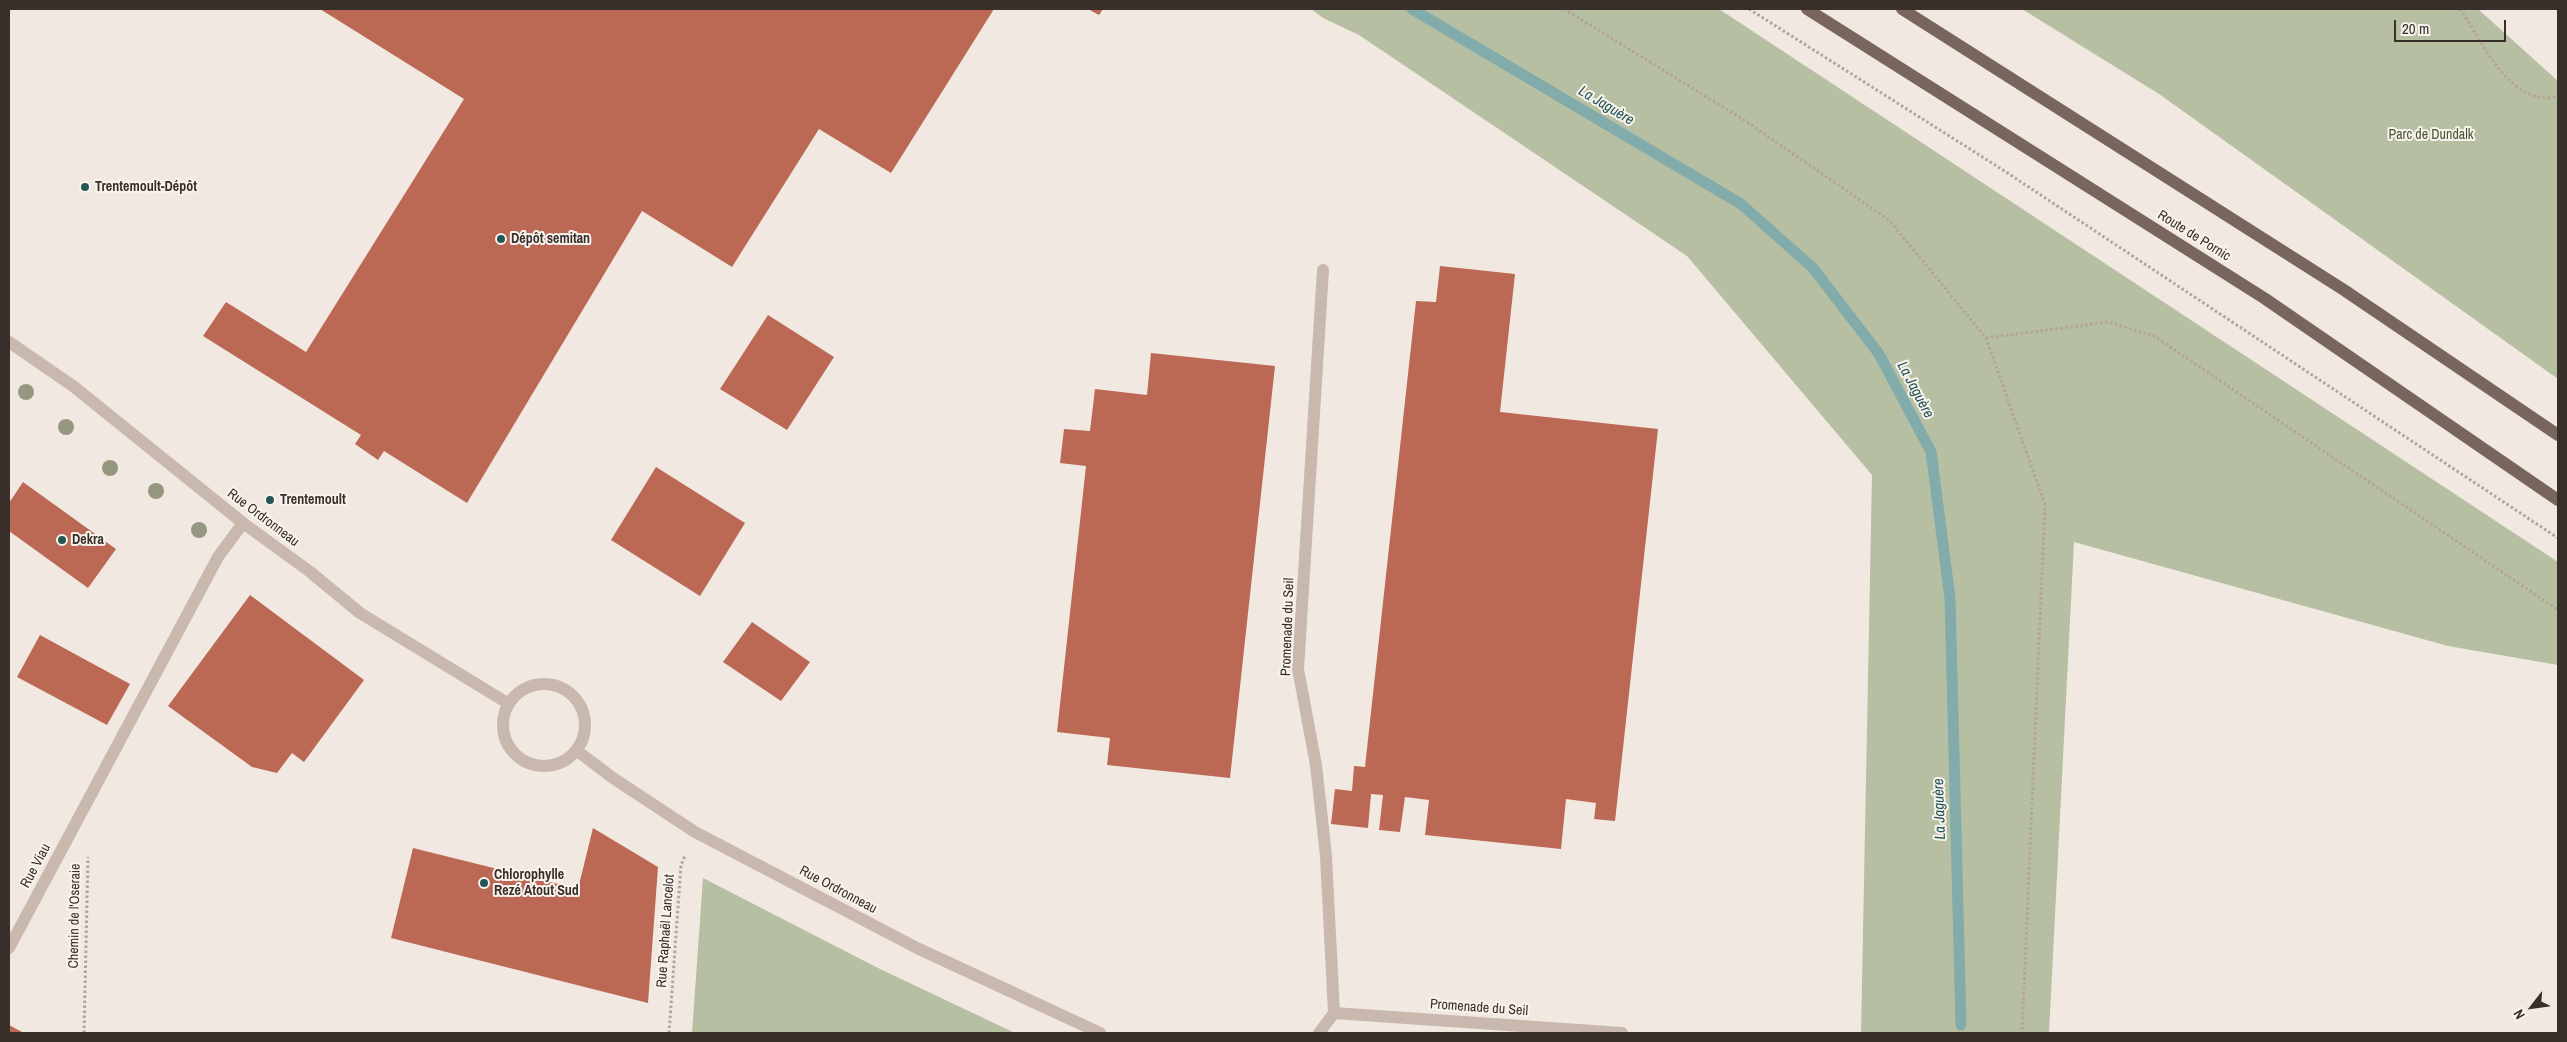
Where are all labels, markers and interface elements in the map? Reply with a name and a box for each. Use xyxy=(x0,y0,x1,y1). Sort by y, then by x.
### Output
scale bar xyxy=(2397,10,2510,42)
text: 20 m xyxy=(2402,18,2429,39)
water label: La Jaguère xyxy=(1575,82,1637,130)
park label: Parc de Dundalk xyxy=(2389,127,2473,143)
place label: Trentemoult-Dépôt xyxy=(95,179,197,195)
marker: Trentemoult-Dépôt xyxy=(79,181,91,193)
street label: Route de Pornic xyxy=(2154,207,2234,265)
place label: Dépôt semitan xyxy=(511,231,590,247)
marker: Dépôt semitan xyxy=(495,233,507,245)
water label: La Jaguère xyxy=(1893,359,1937,421)
street label: Rue Ordronneau xyxy=(224,486,302,550)
place label: Trentemoult xyxy=(280,492,346,508)
marker: Trentemoult xyxy=(264,494,276,506)
place label: Dekra xyxy=(72,532,104,548)
marker: Dekra xyxy=(56,534,68,546)
street label: Promenade du Seil xyxy=(1278,578,1298,676)
water label: La Jaguère xyxy=(1930,778,1950,840)
street label: Rue Viau xyxy=(17,841,55,891)
street label: Chemin de l'Oseraie xyxy=(66,863,84,969)
street label: Rue Ordronneau xyxy=(796,863,880,917)
place label: Chlorophylle Rezé Atout Sud xyxy=(494,867,579,900)
street label: Rue Raphaël Lancelot xyxy=(654,874,678,988)
marker: Chlorophylle Rezé Atout Sud xyxy=(478,877,490,889)
north arrow xyxy=(2507,982,2557,1032)
street label: Promenade du Seil xyxy=(1429,996,1529,1020)
text: N xyxy=(2509,1006,2529,1023)

